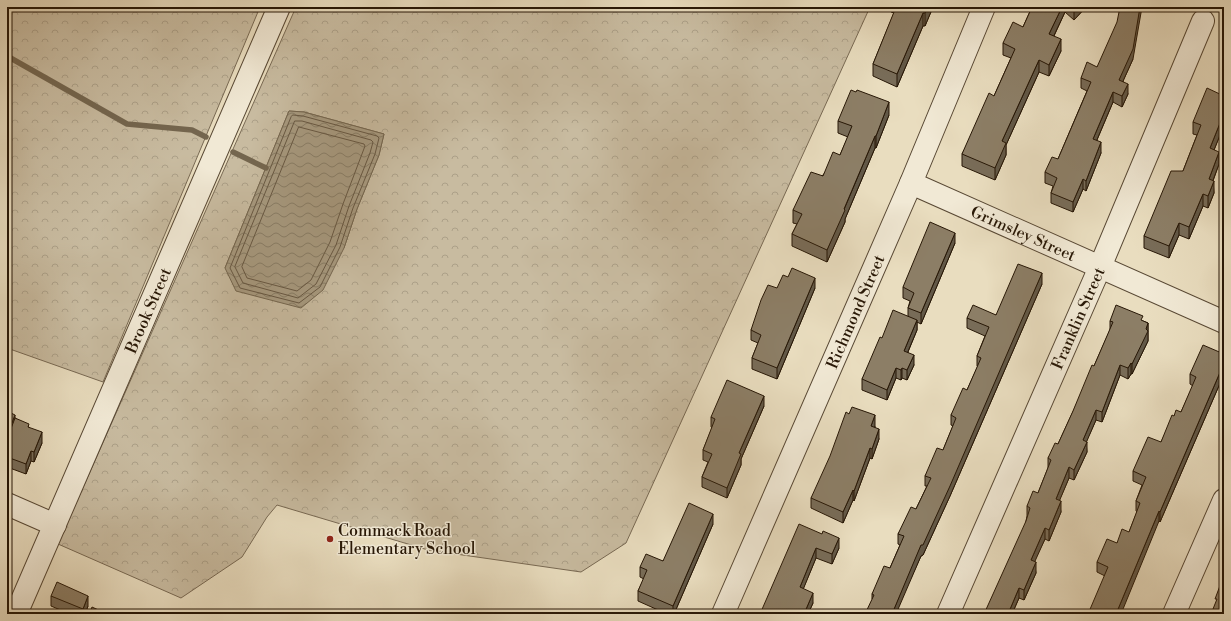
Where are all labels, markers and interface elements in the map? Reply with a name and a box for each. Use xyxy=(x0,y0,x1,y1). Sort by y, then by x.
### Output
street label: Grimsley Street xyxy=(967,202,1079,266)
street label: Richmond Street xyxy=(822,252,890,372)
street label: Franklin Street xyxy=(1047,264,1110,373)
street label: Brook Street xyxy=(121,265,176,357)
place label: Commack Road Elementary School xyxy=(338,521,476,559)
marker: Commack Road Elementary School xyxy=(325,534,335,544)

